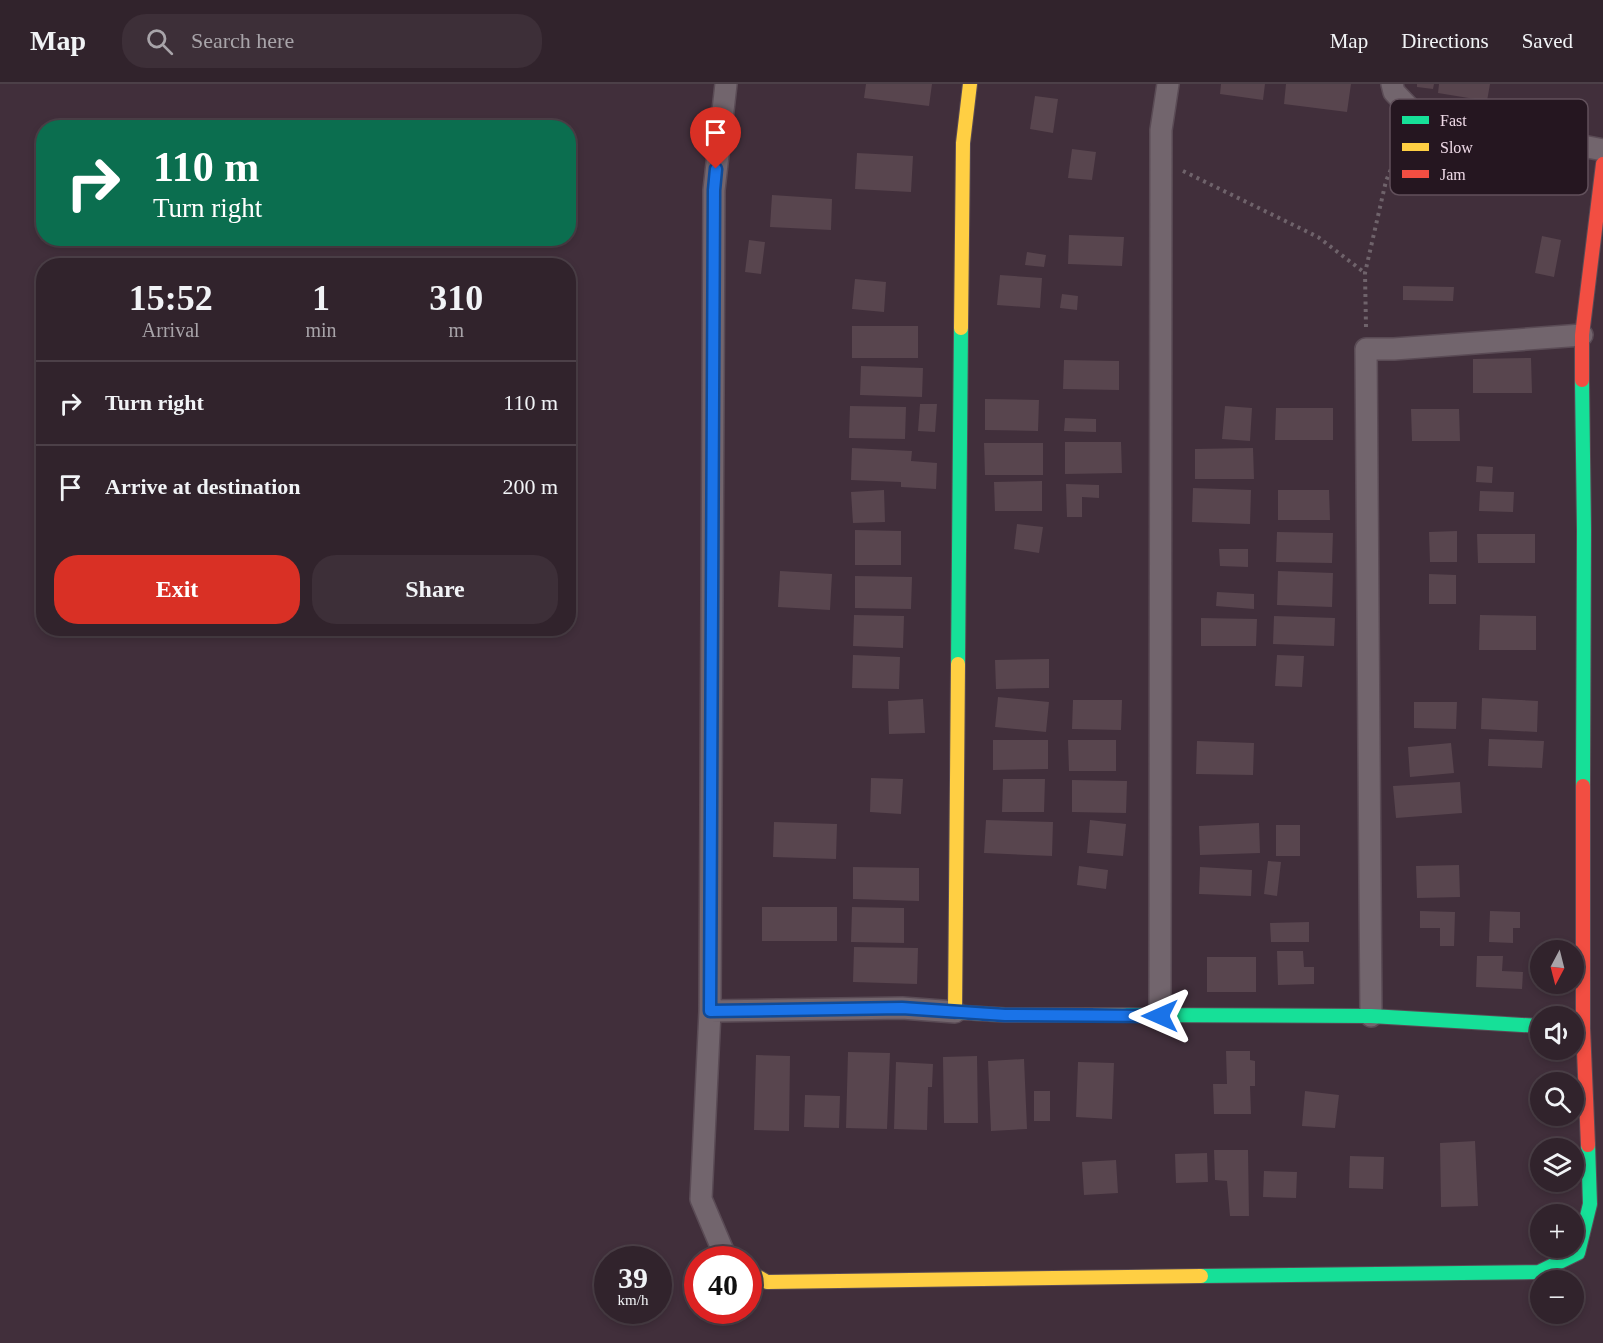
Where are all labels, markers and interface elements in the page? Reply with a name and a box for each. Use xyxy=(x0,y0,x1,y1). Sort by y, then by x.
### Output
search box xyxy=(122,14,542,68)
text: Map xyxy=(30,25,86,56)
icon: search xyxy=(143,25,176,58)
text: Search here xyxy=(191,28,294,53)
text: Map xyxy=(1330,29,1368,53)
text: Directions xyxy=(1401,29,1489,53)
text: Saved xyxy=(1522,29,1573,53)
legend xyxy=(1390,99,1588,195)
pin xyxy=(690,107,741,169)
text: Fast xyxy=(1440,112,1467,129)
icon: arrive xyxy=(699,116,732,149)
text: Slow xyxy=(1440,139,1473,156)
icon: right xyxy=(54,144,132,222)
text: 110 m xyxy=(153,144,259,190)
text: Jam xyxy=(1440,166,1466,183)
text: Turn right xyxy=(153,193,262,223)
text: 15:52 xyxy=(129,278,213,318)
text: 1 xyxy=(312,278,330,318)
text: 310 xyxy=(429,278,483,318)
text: Arrival xyxy=(142,319,200,341)
text: min xyxy=(305,319,337,341)
text: m xyxy=(449,319,464,341)
icon: right xyxy=(54,387,87,420)
text: Turn right xyxy=(105,390,204,415)
text: 110 m xyxy=(503,390,558,415)
icon: arrive xyxy=(54,471,87,504)
text: Arrive at destination xyxy=(105,474,301,499)
text: 200 m xyxy=(502,474,558,499)
button: Exit xyxy=(54,555,300,624)
button: Share xyxy=(312,555,558,624)
north arrow xyxy=(1530,940,1584,994)
map controls xyxy=(1530,940,1584,1324)
position arrow xyxy=(1128,984,1192,1048)
button: sound xyxy=(1530,1006,1584,1060)
button: search xyxy=(1530,1072,1584,1126)
button: layers xyxy=(1530,1138,1584,1192)
button: + xyxy=(1530,1204,1584,1258)
speed limit sign: 40 xyxy=(684,1246,762,1324)
text: 39 xyxy=(618,1261,648,1294)
button: − xyxy=(1530,1270,1584,1324)
text: km/h xyxy=(618,1292,648,1308)

